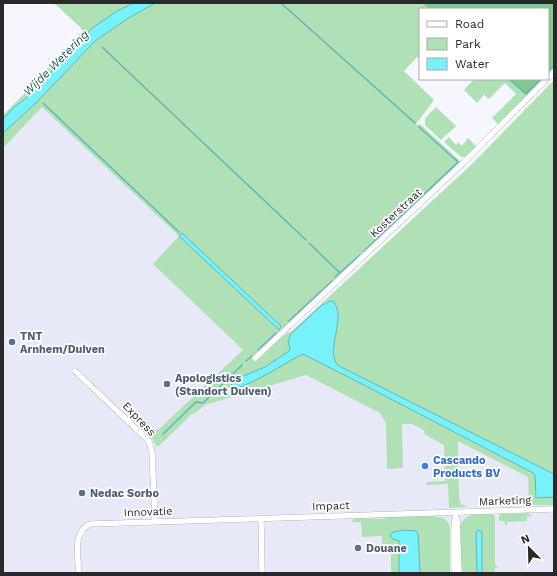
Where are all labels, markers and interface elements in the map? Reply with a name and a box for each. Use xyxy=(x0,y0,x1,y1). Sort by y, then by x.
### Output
legend xyxy=(419,8,549,80)
text: Road xyxy=(455,17,484,31)
water label: Wijde Wetering xyxy=(20,27,92,99)
text: Park xyxy=(455,37,481,51)
text: Water xyxy=(455,57,490,71)
street label: Kosterstraat xyxy=(367,185,425,240)
place label: TNT Arnhem/Duiven xyxy=(20,330,105,356)
marker: TNT Arnhem/Duiven xyxy=(7,337,17,347)
place label: Apologistics (Standort Duiven) xyxy=(175,372,272,398)
marker: Apologistics (Standort Duiven) xyxy=(162,379,172,389)
street label: Express xyxy=(120,399,158,439)
place label: Cascando Products BV xyxy=(433,454,501,480)
marker: Cascando Products BV xyxy=(420,461,430,471)
place label: Nedac Sorbo xyxy=(90,487,159,500)
marker: Nedac Sorbo xyxy=(77,488,87,498)
street label: Marketing xyxy=(479,494,532,508)
street label: Impact xyxy=(312,499,350,513)
street label: Innovatie xyxy=(123,505,173,519)
north arrow xyxy=(509,528,549,568)
text: N xyxy=(519,532,532,547)
place label: Douane xyxy=(366,542,407,555)
marker: Douane xyxy=(353,543,363,553)

